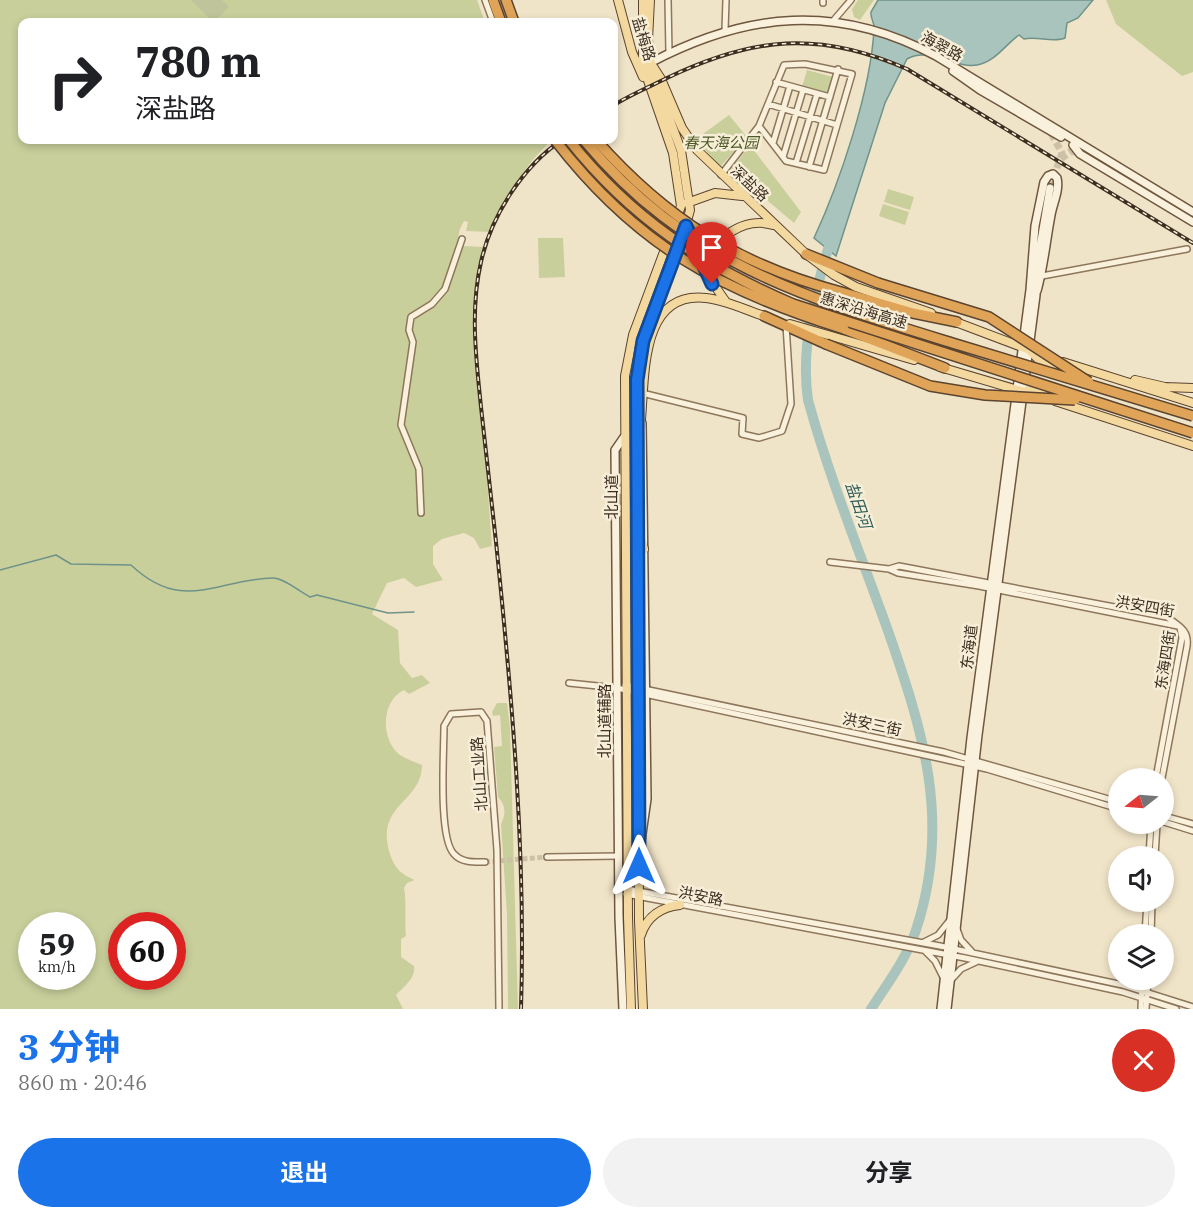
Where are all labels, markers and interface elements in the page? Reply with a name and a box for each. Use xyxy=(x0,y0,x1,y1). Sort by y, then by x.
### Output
street label: 盐梅路 xyxy=(628,15,660,63)
street label: 海翠路 xyxy=(918,27,966,65)
text: 780 m xyxy=(135,34,261,89)
icon: right xyxy=(36,42,114,120)
text: 深盐路 xyxy=(135,90,216,125)
park label: 春天海公园 xyxy=(683,133,760,152)
street label: 深盐路 xyxy=(727,161,773,205)
pin xyxy=(686,222,737,284)
icon: arrive xyxy=(695,231,728,264)
street label: 惠深沿海高速 xyxy=(818,288,910,332)
street label: 北山道 xyxy=(602,474,621,520)
water label: 盐田河 xyxy=(842,479,877,534)
street label: 洪安四街 xyxy=(1114,591,1176,621)
street label: 东海道 xyxy=(957,624,981,670)
street label: 东海四街 xyxy=(1151,629,1179,691)
street label: 北山道辅路 xyxy=(595,683,614,759)
street label: 洪安三街 xyxy=(841,708,903,740)
street label: 北山工业路 xyxy=(467,736,491,812)
north arrow xyxy=(1108,768,1174,834)
map controls xyxy=(1108,768,1174,990)
position arrow xyxy=(607,834,671,898)
button: sound xyxy=(1108,846,1174,912)
street label: 洪安路 xyxy=(677,882,725,910)
speed limit sign: 60 xyxy=(108,912,186,990)
text: 59 xyxy=(39,924,75,963)
button: layers xyxy=(1108,924,1174,990)
text: km/h xyxy=(38,957,76,976)
text: 3 分钟 xyxy=(18,1023,120,1070)
button: close xyxy=(1112,1029,1175,1092)
text: 860 m · 20:46 xyxy=(18,1069,147,1096)
button: 退出 xyxy=(18,1138,591,1207)
button: 分享 xyxy=(603,1138,1175,1207)

